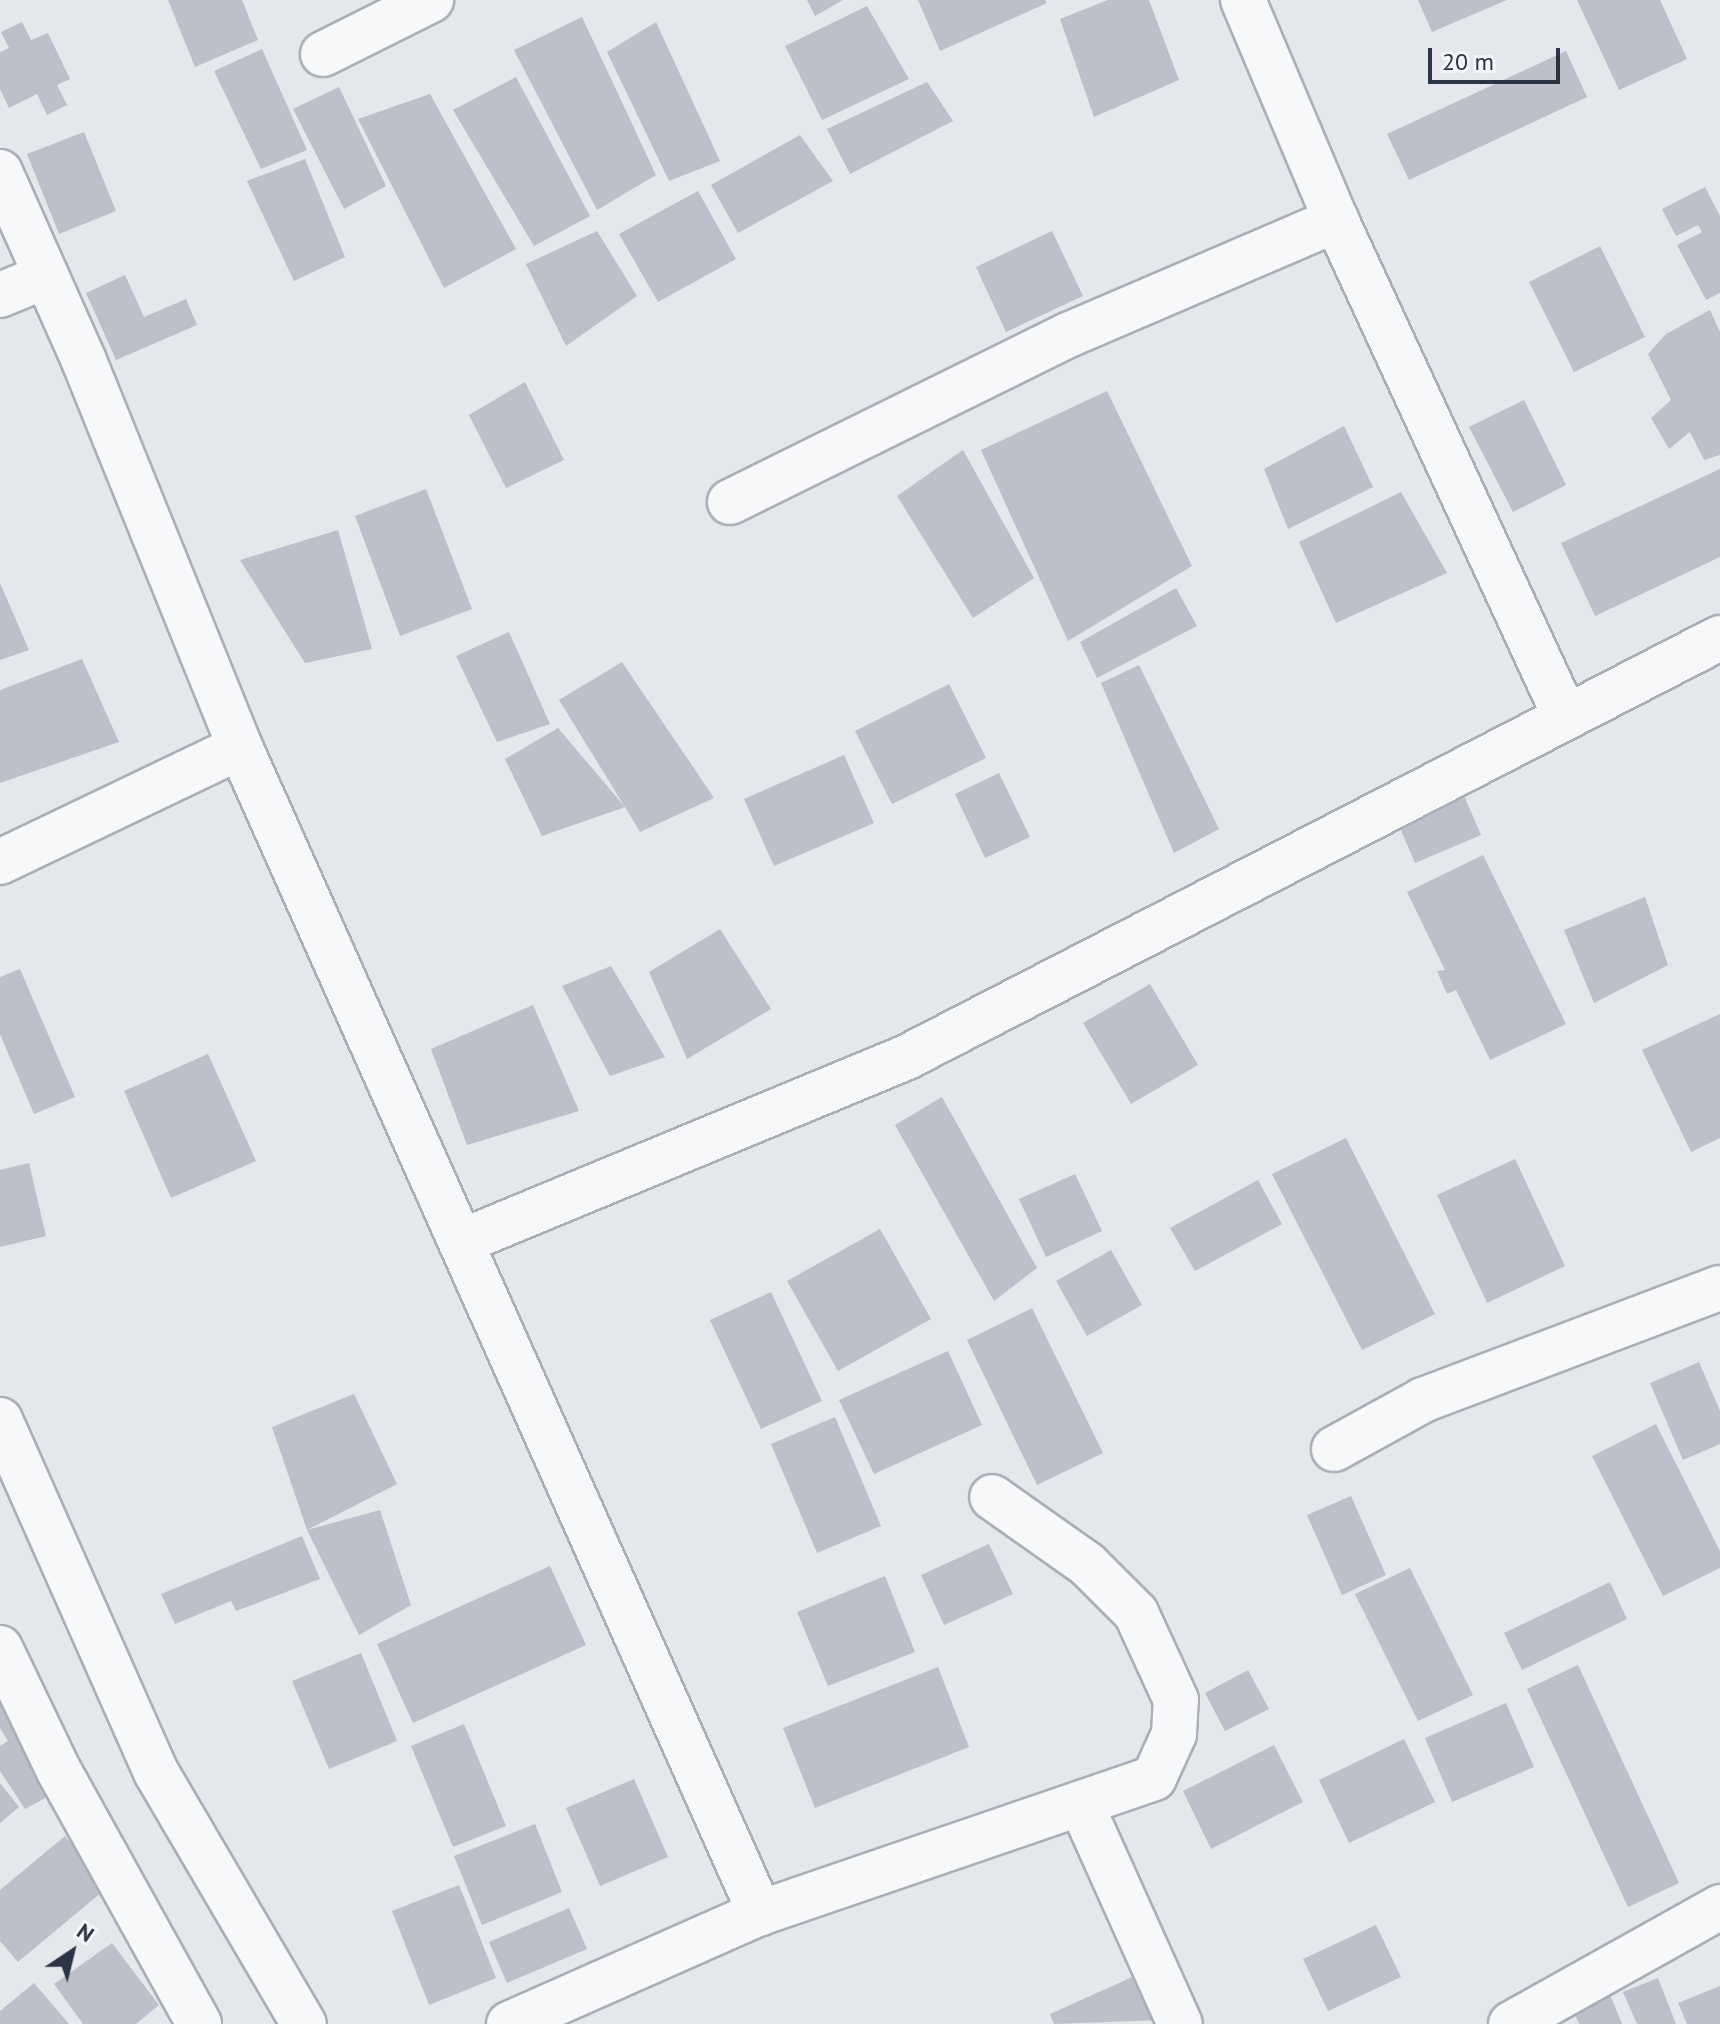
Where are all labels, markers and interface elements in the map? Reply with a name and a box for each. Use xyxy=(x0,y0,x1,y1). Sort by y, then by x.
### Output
scale bar xyxy=(1432,32,1564,82)
text: 20 m xyxy=(1442,46,1494,77)
north arrow xyxy=(32,1912,112,1992)
text: N xyxy=(72,1917,100,1948)

